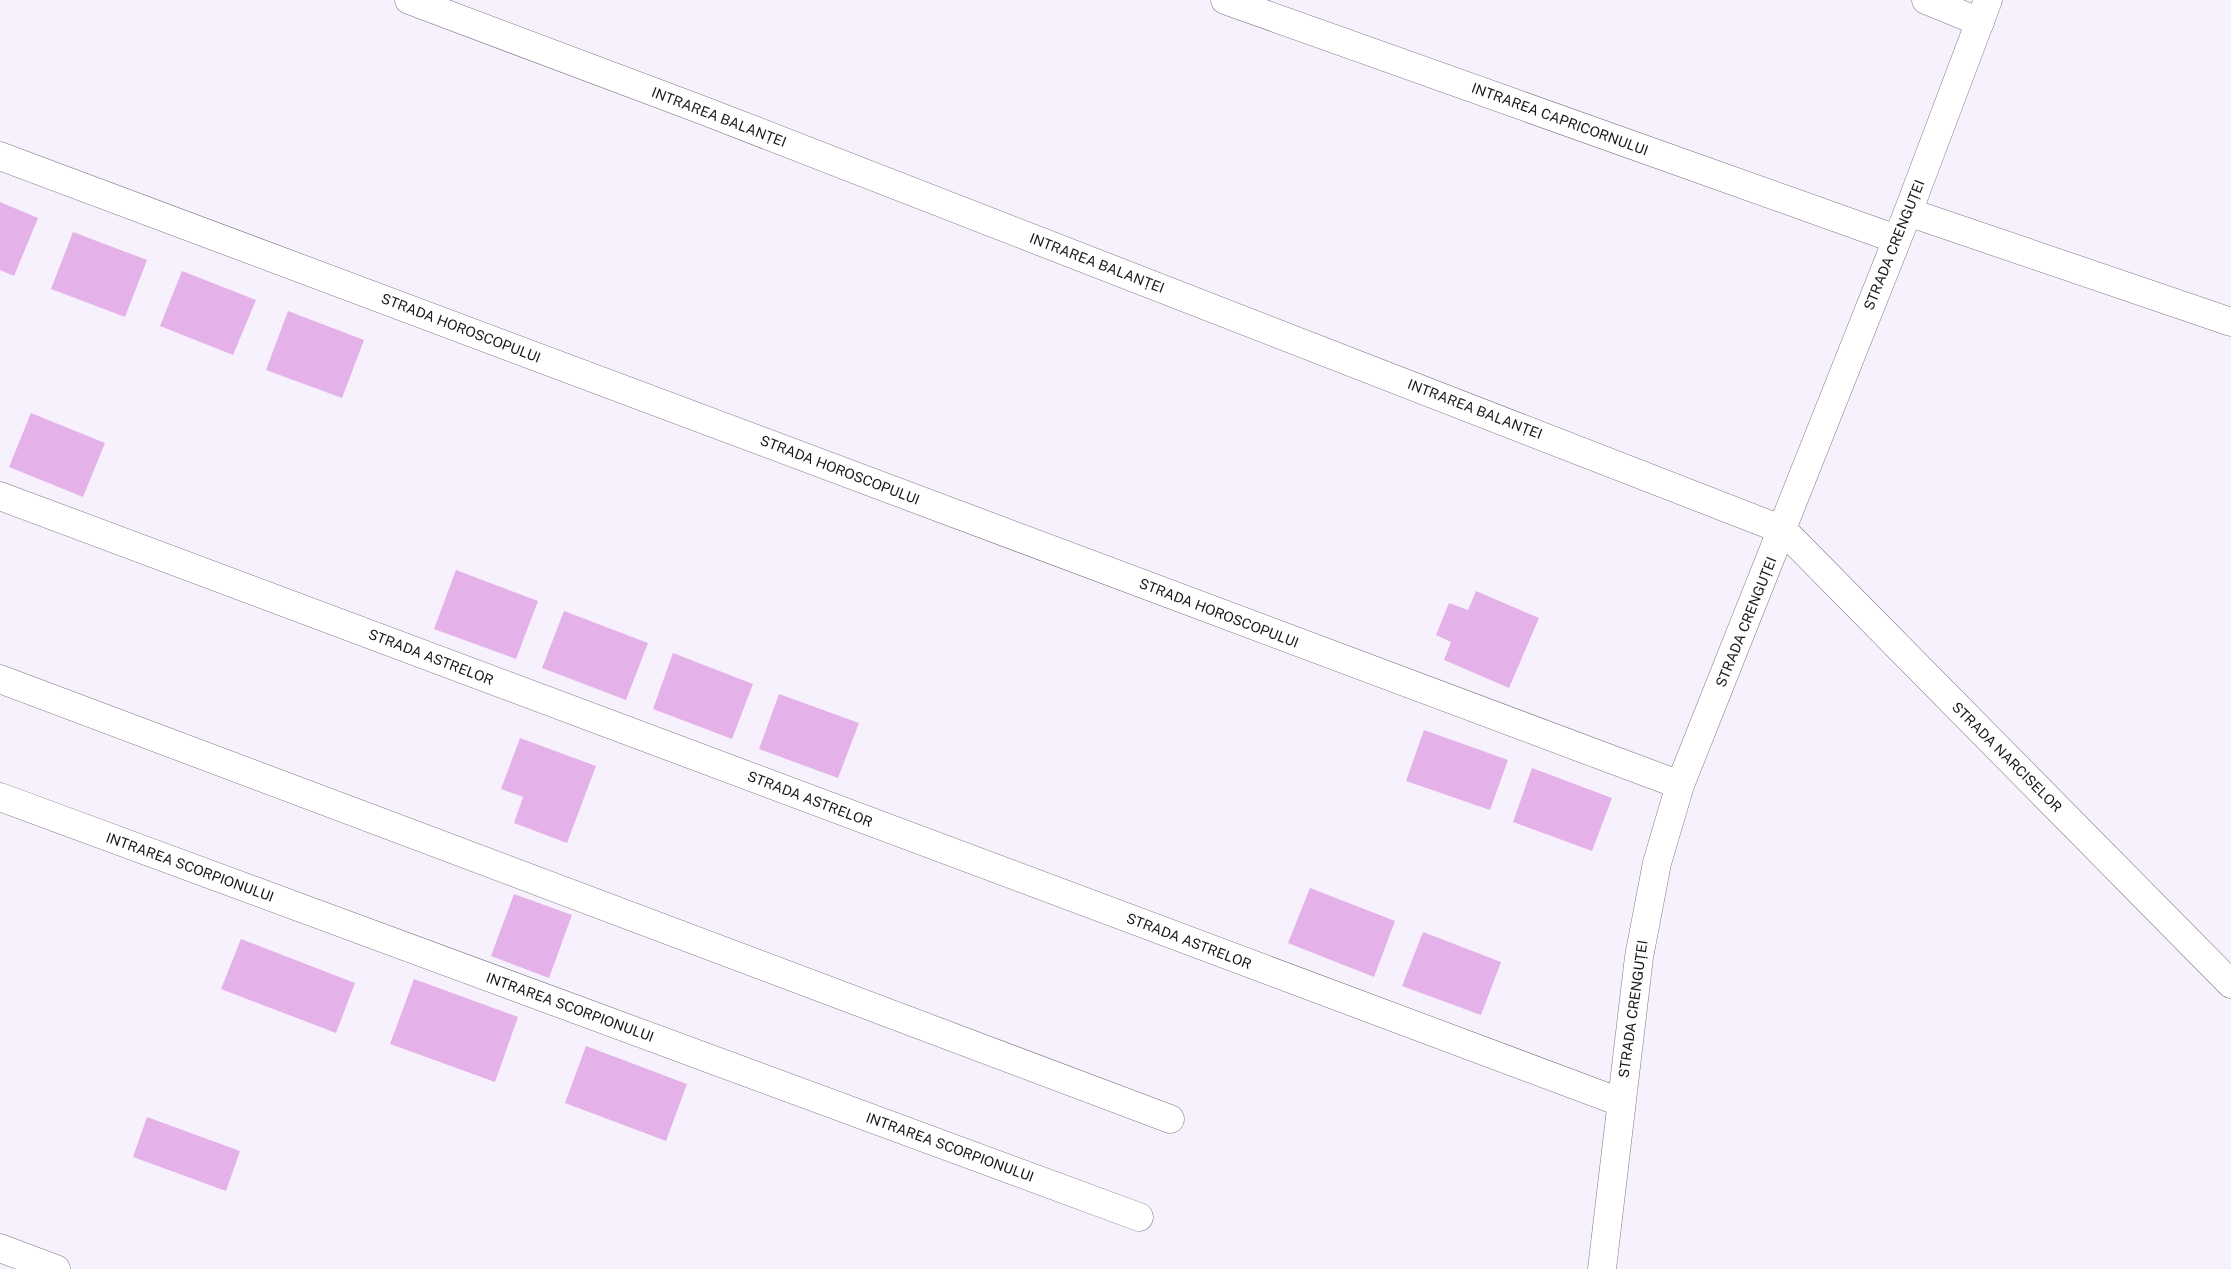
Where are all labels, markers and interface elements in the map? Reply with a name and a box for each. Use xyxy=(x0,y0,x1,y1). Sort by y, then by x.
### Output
street label: INTRAREA CAPRICORNULUI xyxy=(1470,80,1650,158)
street label: INTRAREA BALANȚEI xyxy=(649,84,789,150)
street label: STRADA CRENGUȚEI xyxy=(1861,177,1927,313)
street label: INTRAREA BALANȚEI xyxy=(1027,230,1167,296)
street label: STRADA HOROSCOPULUI xyxy=(379,290,543,366)
street label: INTRAREA BALANȚEI xyxy=(1405,376,1545,442)
street label: STRADA HOROSCOPULUI xyxy=(758,432,922,508)
street label: STRADA CRENGUȚEI xyxy=(1713,554,1779,690)
street label: STRADA HOROSCOPULUI xyxy=(1137,575,1301,651)
street label: STRADA ASTRELOR xyxy=(366,626,496,688)
street label: STRADA NARCISELOR xyxy=(1949,699,2065,815)
street label: STRADA ASTRELOR xyxy=(745,768,875,830)
street label: INTRAREA SCORPIONULUI xyxy=(104,829,276,905)
street label: STRADA ASTRELOR xyxy=(1124,910,1254,972)
street label: STRADA CRENGUȚEI xyxy=(1615,939,1651,1079)
street label: INTRAREA SCORPIONULUI xyxy=(484,969,656,1045)
street label: INTRAREA SCORPIONULUI xyxy=(864,1109,1036,1185)

